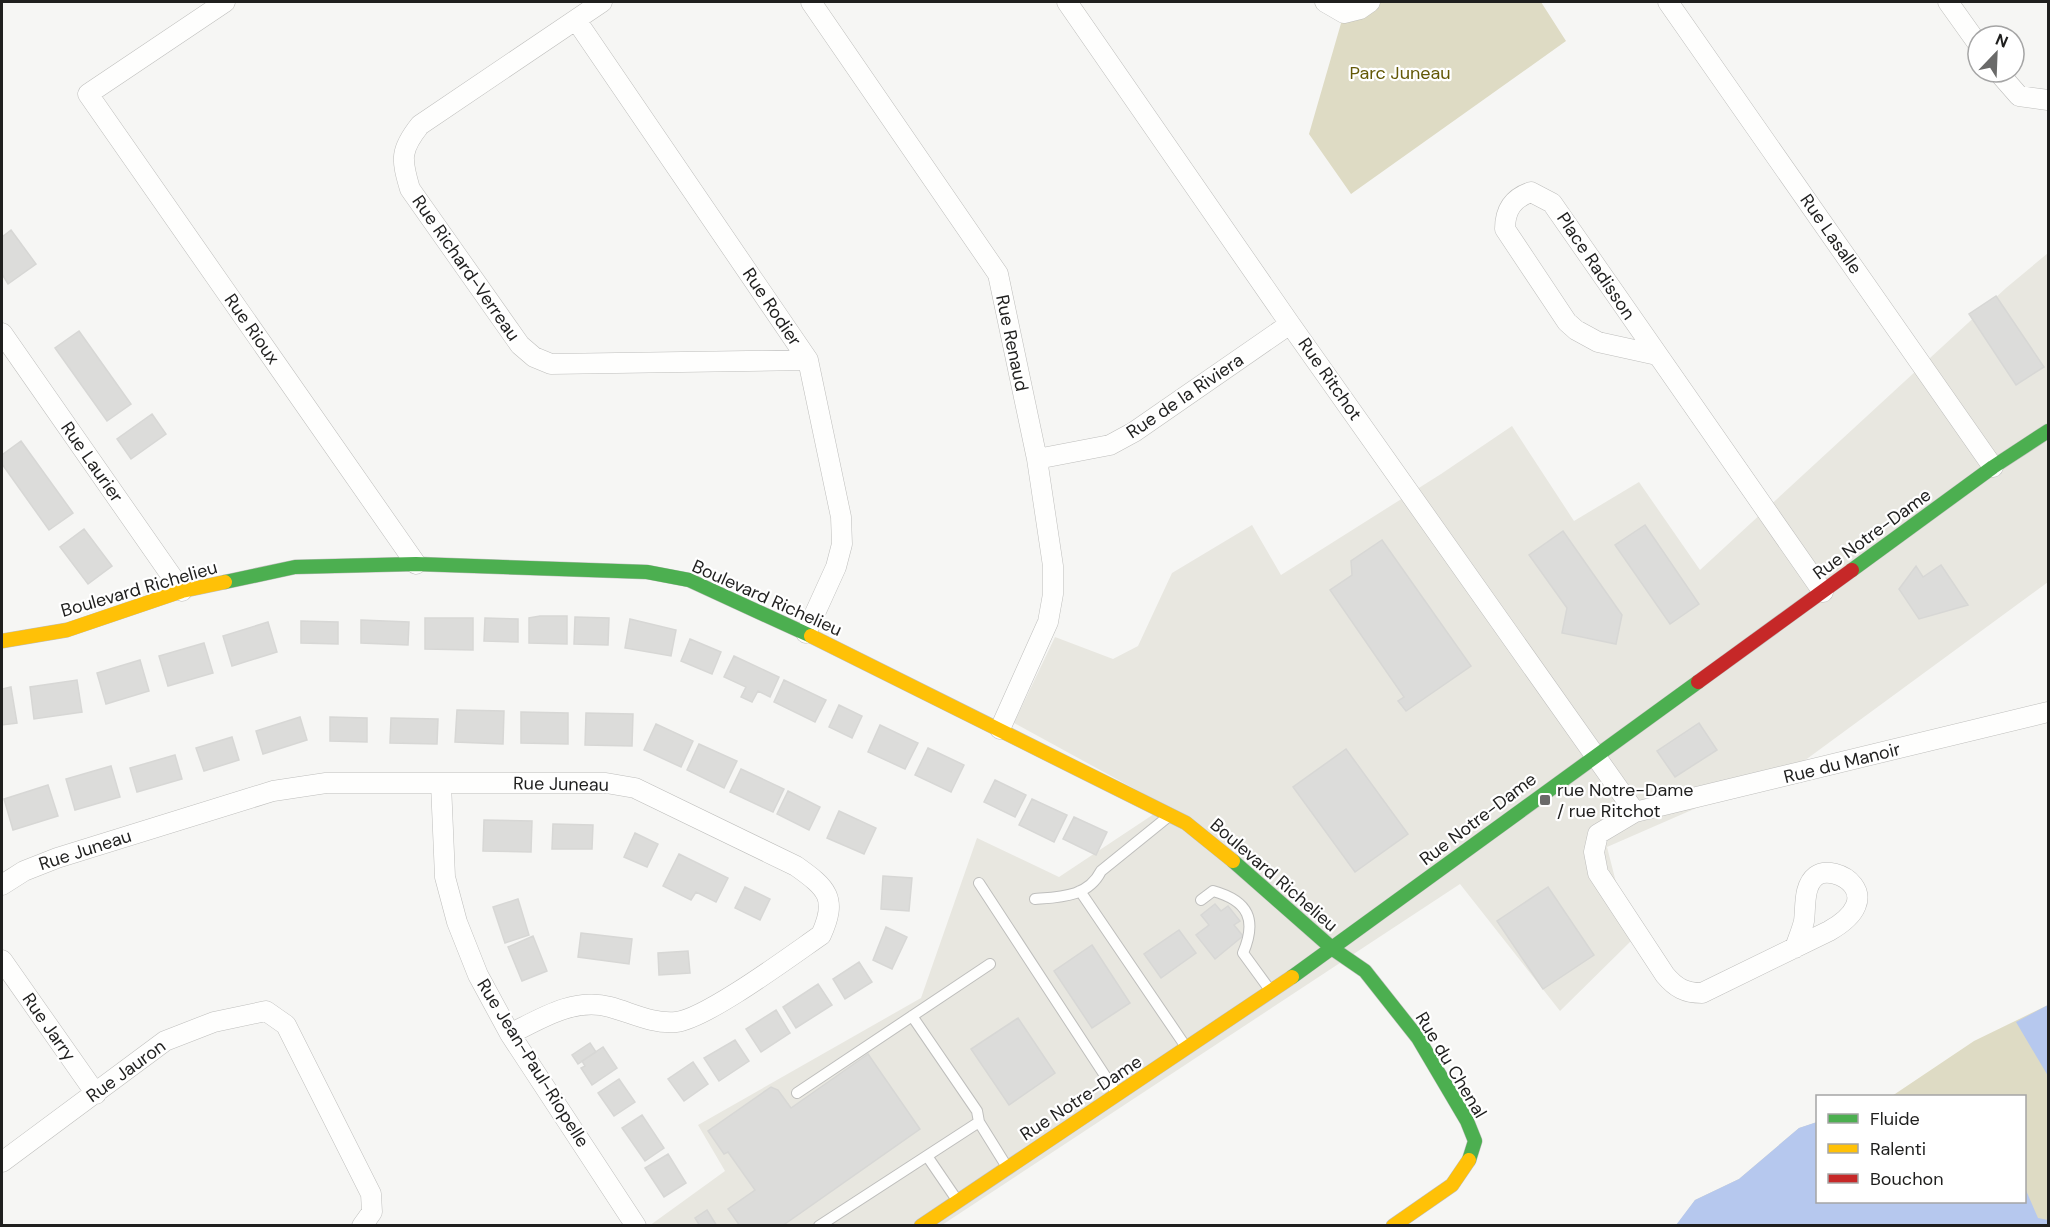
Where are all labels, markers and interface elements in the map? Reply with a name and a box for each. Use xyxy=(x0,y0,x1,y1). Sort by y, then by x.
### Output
north arrow xyxy=(1966,24,2026,84)
text: N xyxy=(1992,29,2011,53)
park label: Parc Juneau xyxy=(1349,61,1451,85)
street label: Rue Lasalle xyxy=(1795,189,1867,279)
street label: Rue Richard-Verreau xyxy=(407,190,525,346)
street label: Place Radisson xyxy=(1551,208,1641,324)
street label: Rue Rodier xyxy=(737,263,807,351)
street label: Rue Rioux xyxy=(219,289,285,369)
street label: Rue Renaud xyxy=(990,293,1034,393)
street label: Rue Ritchot xyxy=(1293,333,1367,425)
street label: Rue de la Riviera xyxy=(1122,348,1248,444)
street label: Rue Laurier xyxy=(55,417,129,507)
street label: Rue Notre-Dame xyxy=(1808,483,1936,585)
street label: Boulevard Richelieu xyxy=(688,554,846,642)
street label: Boulevard Richelieu xyxy=(58,555,220,623)
street label: Rue du Manoir xyxy=(1781,737,1903,789)
street label: Rue Notre-Dame xyxy=(1415,767,1541,871)
street label: Rue Juneau xyxy=(513,771,609,797)
place label: rue Notre-Dame / rue Ritchot xyxy=(1557,778,1694,823)
marker: rue Notre-Dame / rue Ritchot xyxy=(1538,793,1552,807)
street label: Boulevard Richelieu xyxy=(1205,813,1343,937)
street label: Rue Juneau xyxy=(36,824,134,876)
street label: Rue Jean-Paul-Riopelle xyxy=(471,974,595,1152)
street label: Rue Jarry xyxy=(17,988,81,1066)
street label: Rue du Chenal xyxy=(1410,1007,1492,1123)
street label: Rue Jauron xyxy=(82,1034,170,1108)
street label: Rue Notre-Dame xyxy=(1016,1050,1146,1146)
legend xyxy=(1816,1095,2026,1203)
text: Fluide xyxy=(1870,1107,1920,1131)
text: Ralenti xyxy=(1870,1137,1926,1161)
text: Bouchon xyxy=(1870,1167,1944,1191)

